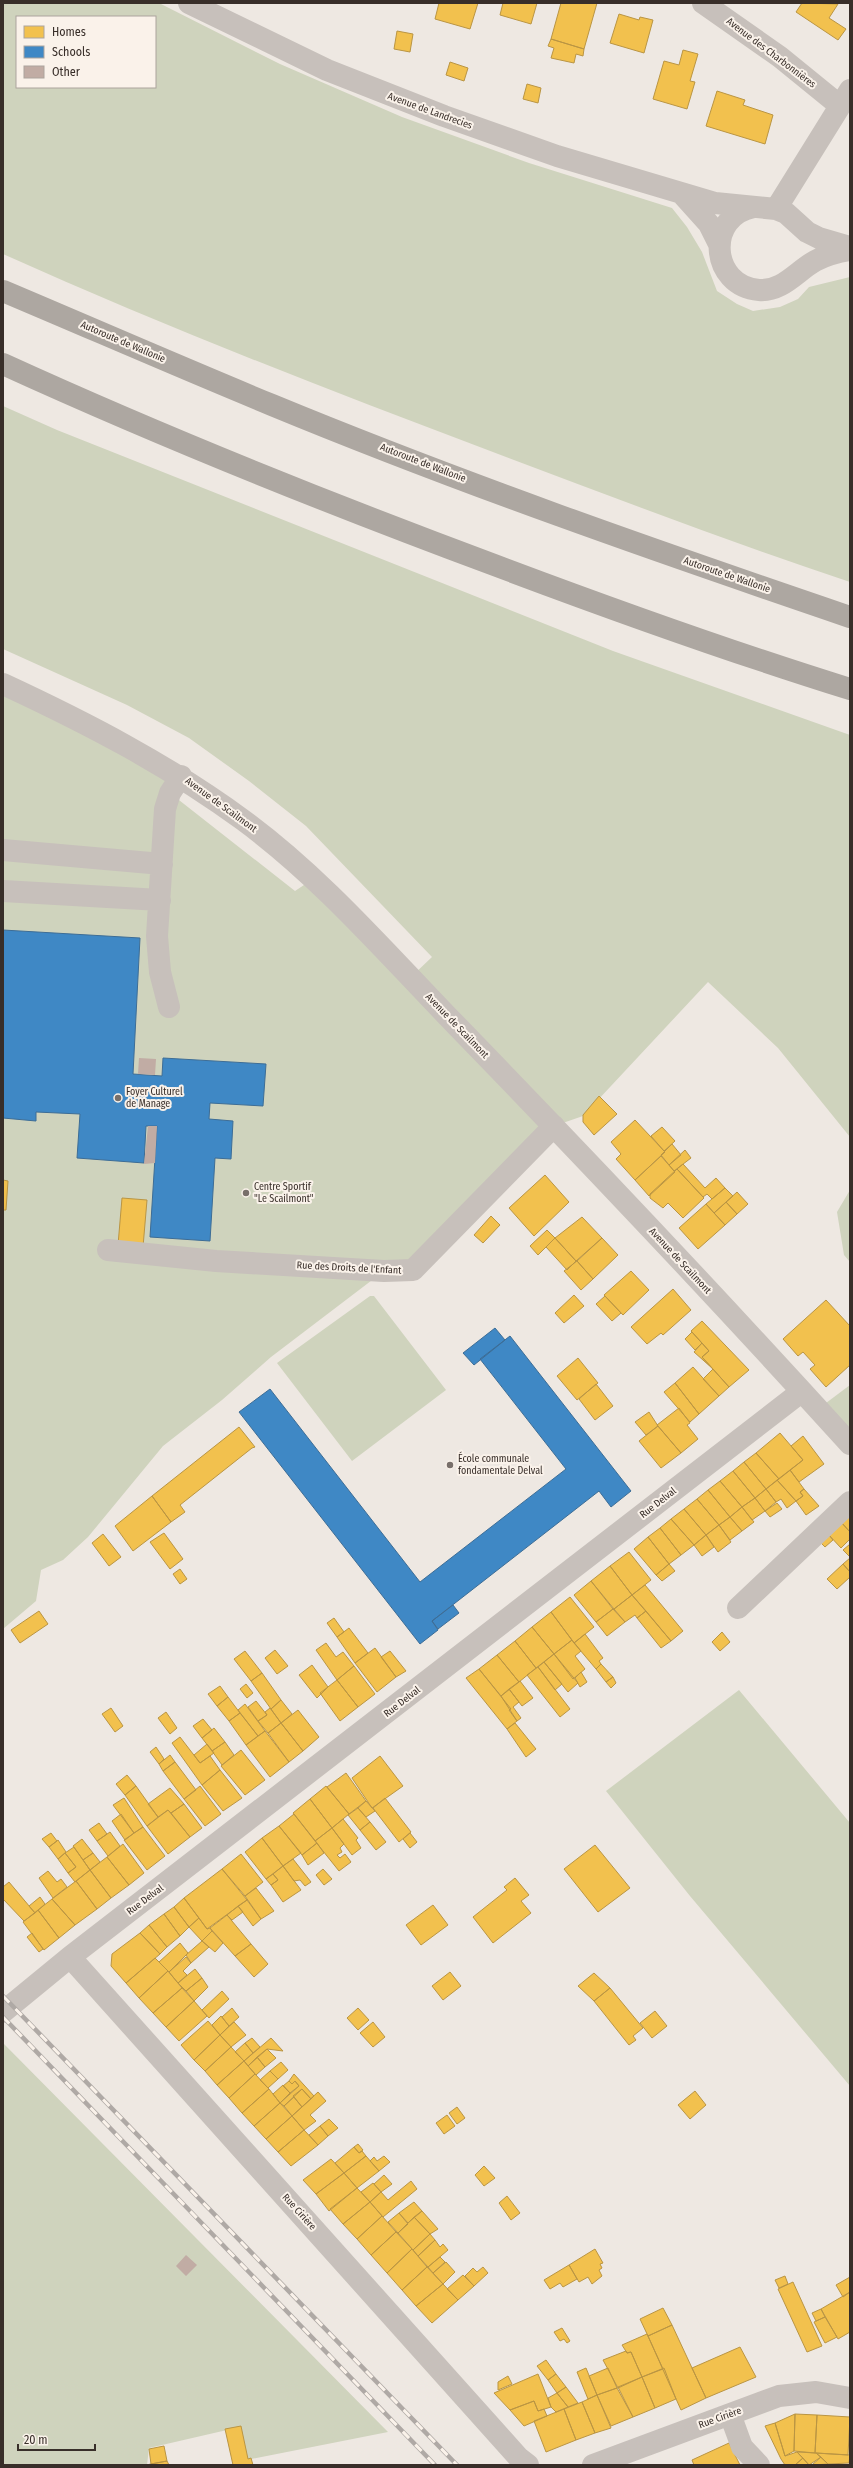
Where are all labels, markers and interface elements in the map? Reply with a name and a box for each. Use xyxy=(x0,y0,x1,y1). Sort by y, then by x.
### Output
street label: Avenue des Charbonnières xyxy=(724,15,818,91)
legend xyxy=(16,16,156,88)
text: Homes xyxy=(52,25,86,39)
text: Schools xyxy=(52,45,90,59)
text: Other xyxy=(52,65,81,79)
street label: Avenue de Landrecies xyxy=(386,90,474,132)
street label: Autoroute de Wallonie xyxy=(79,319,167,365)
street label: Autoroute de Wallonie xyxy=(378,441,468,485)
street label: Autoroute de Wallonie xyxy=(682,555,772,595)
street label: Avenue de Scailmont xyxy=(183,775,260,835)
street label: Avenue de Scailmont xyxy=(423,991,492,1062)
place label: Foyer Culturel de Manage xyxy=(126,1086,183,1110)
marker: Foyer Culturel de Manage xyxy=(113,1093,123,1103)
place label: Centre Sportif "Le Scailmont" xyxy=(254,1181,314,1205)
marker: Centre Sportif "Le Scailmont" xyxy=(241,1188,251,1198)
street label: Avenue de Scailmont xyxy=(646,1226,714,1297)
street label: Rue des Droits de l'Enfant xyxy=(296,1259,402,1277)
place label: École communale fondamentale Delval xyxy=(458,1451,543,1477)
marker: École communale fondamentale Delval xyxy=(445,1460,455,1470)
street label: Rue Delval xyxy=(637,1485,679,1521)
street label: Rue Delval xyxy=(381,1684,423,1720)
street label: Rue Delval xyxy=(124,1882,166,1918)
street label: Rue Cirière xyxy=(280,2191,318,2233)
street label: Rue Cirière xyxy=(697,2405,743,2431)
scale bar xyxy=(18,2426,95,2452)
text: 20 m xyxy=(24,2433,48,2447)

